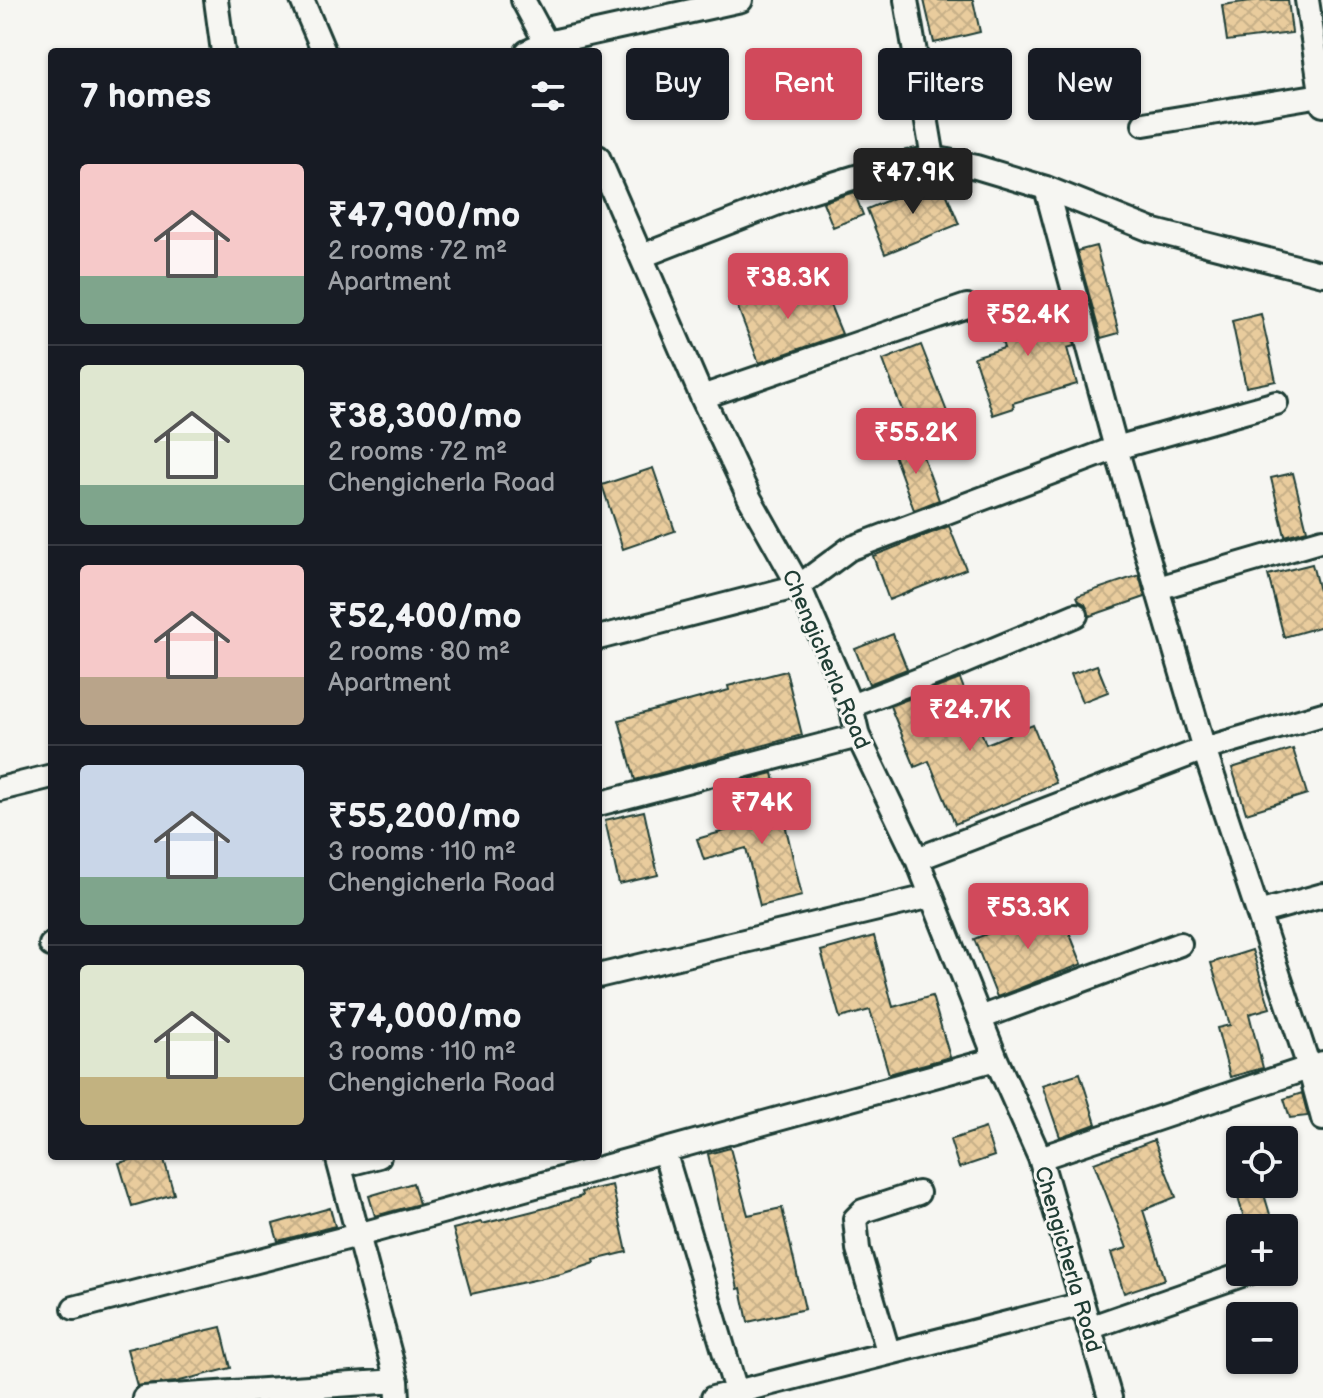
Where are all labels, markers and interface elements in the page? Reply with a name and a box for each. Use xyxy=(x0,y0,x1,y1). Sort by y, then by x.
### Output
chip: Buy xyxy=(626,48,729,120)
chip: Rent xyxy=(745,48,862,120)
chip: Filters xyxy=(878,48,1012,120)
chip: New xyxy=(1028,48,1141,120)
icon: filters xyxy=(526,74,570,118)
text: 7 homes xyxy=(80,76,211,117)
pin: ₹47.9K xyxy=(848,148,978,216)
text: ₹47.9K xyxy=(871,158,955,189)
text: ₹47,900/mo xyxy=(328,195,520,236)
icon: home xyxy=(144,196,240,292)
text: 2 rooms · 72 m² xyxy=(328,236,507,267)
pin: ₹38.3K xyxy=(723,253,853,321)
text: ₹38.3K xyxy=(746,263,830,294)
text: Apartment xyxy=(328,267,451,298)
pin: ₹52.4K xyxy=(963,290,1093,358)
text: ₹52.4K xyxy=(986,300,1070,331)
text: ₹38,300/mo xyxy=(328,396,522,437)
icon: home xyxy=(144,397,240,493)
pin: ₹55.2K xyxy=(851,408,981,476)
text: ₹55.2K xyxy=(874,418,958,449)
text: 2 rooms · 72 m² xyxy=(328,437,507,468)
text: Chengicherla Road xyxy=(328,468,555,499)
street label: Chengicherla Road xyxy=(776,566,876,753)
text: ₹52,400/mo xyxy=(328,596,522,637)
icon: home xyxy=(144,597,240,693)
text: 2 rooms · 80 m² xyxy=(328,637,510,668)
text: Apartment xyxy=(328,668,451,699)
pin: ₹24.7K xyxy=(905,685,1035,753)
text: ₹24.7K xyxy=(929,695,1011,726)
pin: ₹74K xyxy=(715,778,809,846)
text: ₹74K xyxy=(731,788,793,819)
text: ₹55,200/mo xyxy=(328,796,521,837)
icon: home xyxy=(144,797,240,893)
text: 3 rooms · 110 m² xyxy=(328,837,516,868)
text: Chengicherla Road xyxy=(328,868,555,899)
pin: ₹53.3K xyxy=(963,883,1093,951)
text: ₹53.3K xyxy=(986,893,1070,924)
text: ₹74,000/mo xyxy=(328,996,522,1037)
icon: home xyxy=(144,997,240,1093)
text: 3 rooms · 110 m² xyxy=(328,1037,516,1068)
text: Chengicherla Road xyxy=(328,1068,555,1099)
map controls xyxy=(1226,1126,1298,1374)
button: locate xyxy=(1226,1126,1298,1198)
street label: Chengicherla Road xyxy=(1028,1163,1107,1356)
button: + xyxy=(1226,1214,1298,1286)
button: − xyxy=(1226,1302,1298,1374)

